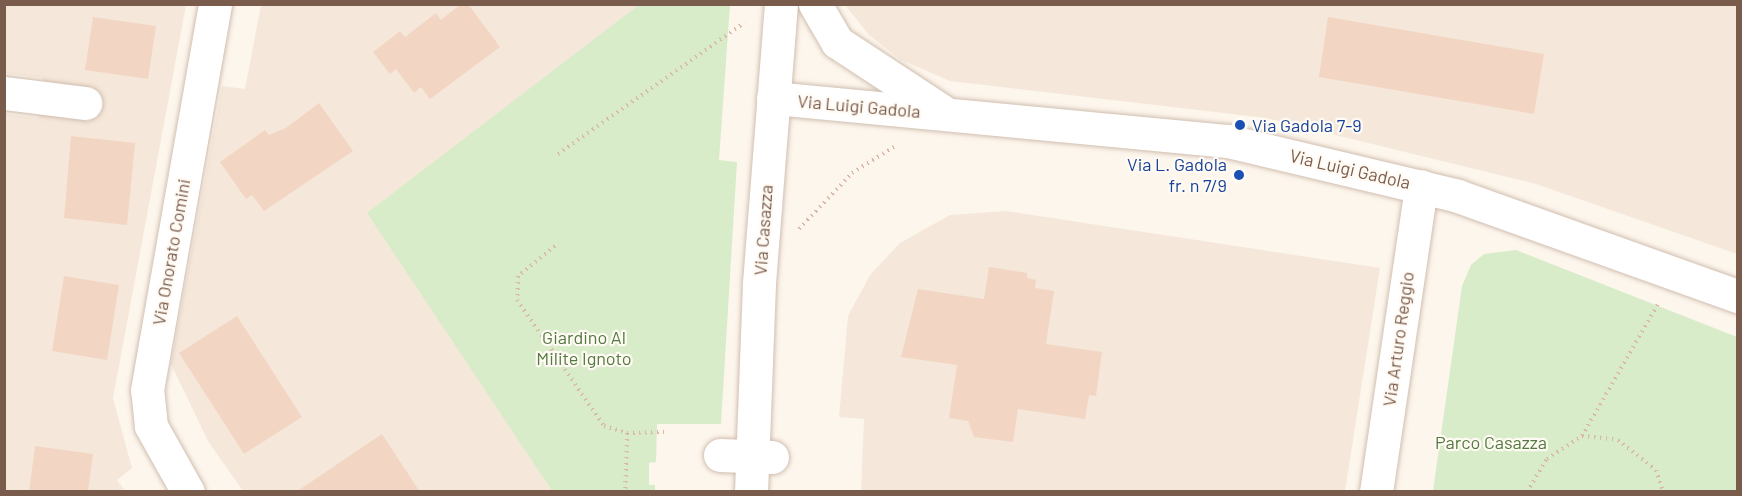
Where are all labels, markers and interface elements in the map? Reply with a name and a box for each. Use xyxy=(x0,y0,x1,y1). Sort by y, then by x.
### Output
street label: Via Luigi Gadola xyxy=(797,90,921,122)
place label: Via Gadola 7-9 xyxy=(1252,114,1362,136)
marker: Via Gadola 7-9 xyxy=(1233,118,1247,132)
street label: Via Luigi Gadola xyxy=(1287,145,1413,193)
place label: Via L. Gadola fr. n 7/9 xyxy=(1127,154,1227,196)
marker: Via L. Gadola fr. n 7/9 xyxy=(1232,168,1246,182)
street label: Via Onorato Comini xyxy=(147,177,195,327)
street label: Via Casazza xyxy=(749,184,777,276)
street label: Via Arturo Reggio xyxy=(1378,270,1418,408)
park label: Giardino Al Milite Ignoto xyxy=(536,327,632,370)
park label: Parco Casazza xyxy=(1435,431,1547,453)

